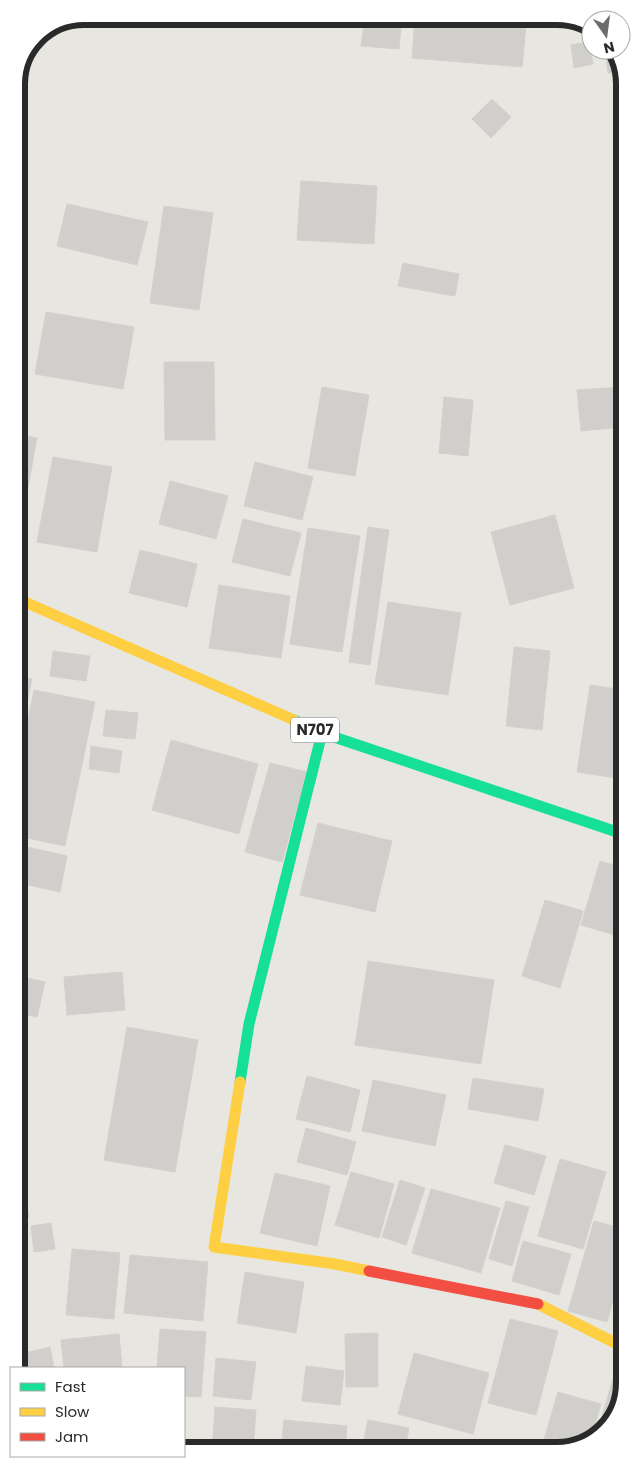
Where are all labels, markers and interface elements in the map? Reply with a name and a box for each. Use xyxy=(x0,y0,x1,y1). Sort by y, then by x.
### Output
north arrow xyxy=(581,10,631,60)
text: N xyxy=(602,37,617,59)
road number: N707 xyxy=(291,718,339,742)
legend xyxy=(10,1367,185,1457)
text: Fast xyxy=(55,1376,86,1397)
text: Slow xyxy=(55,1401,90,1422)
text: Jam xyxy=(55,1426,89,1447)

